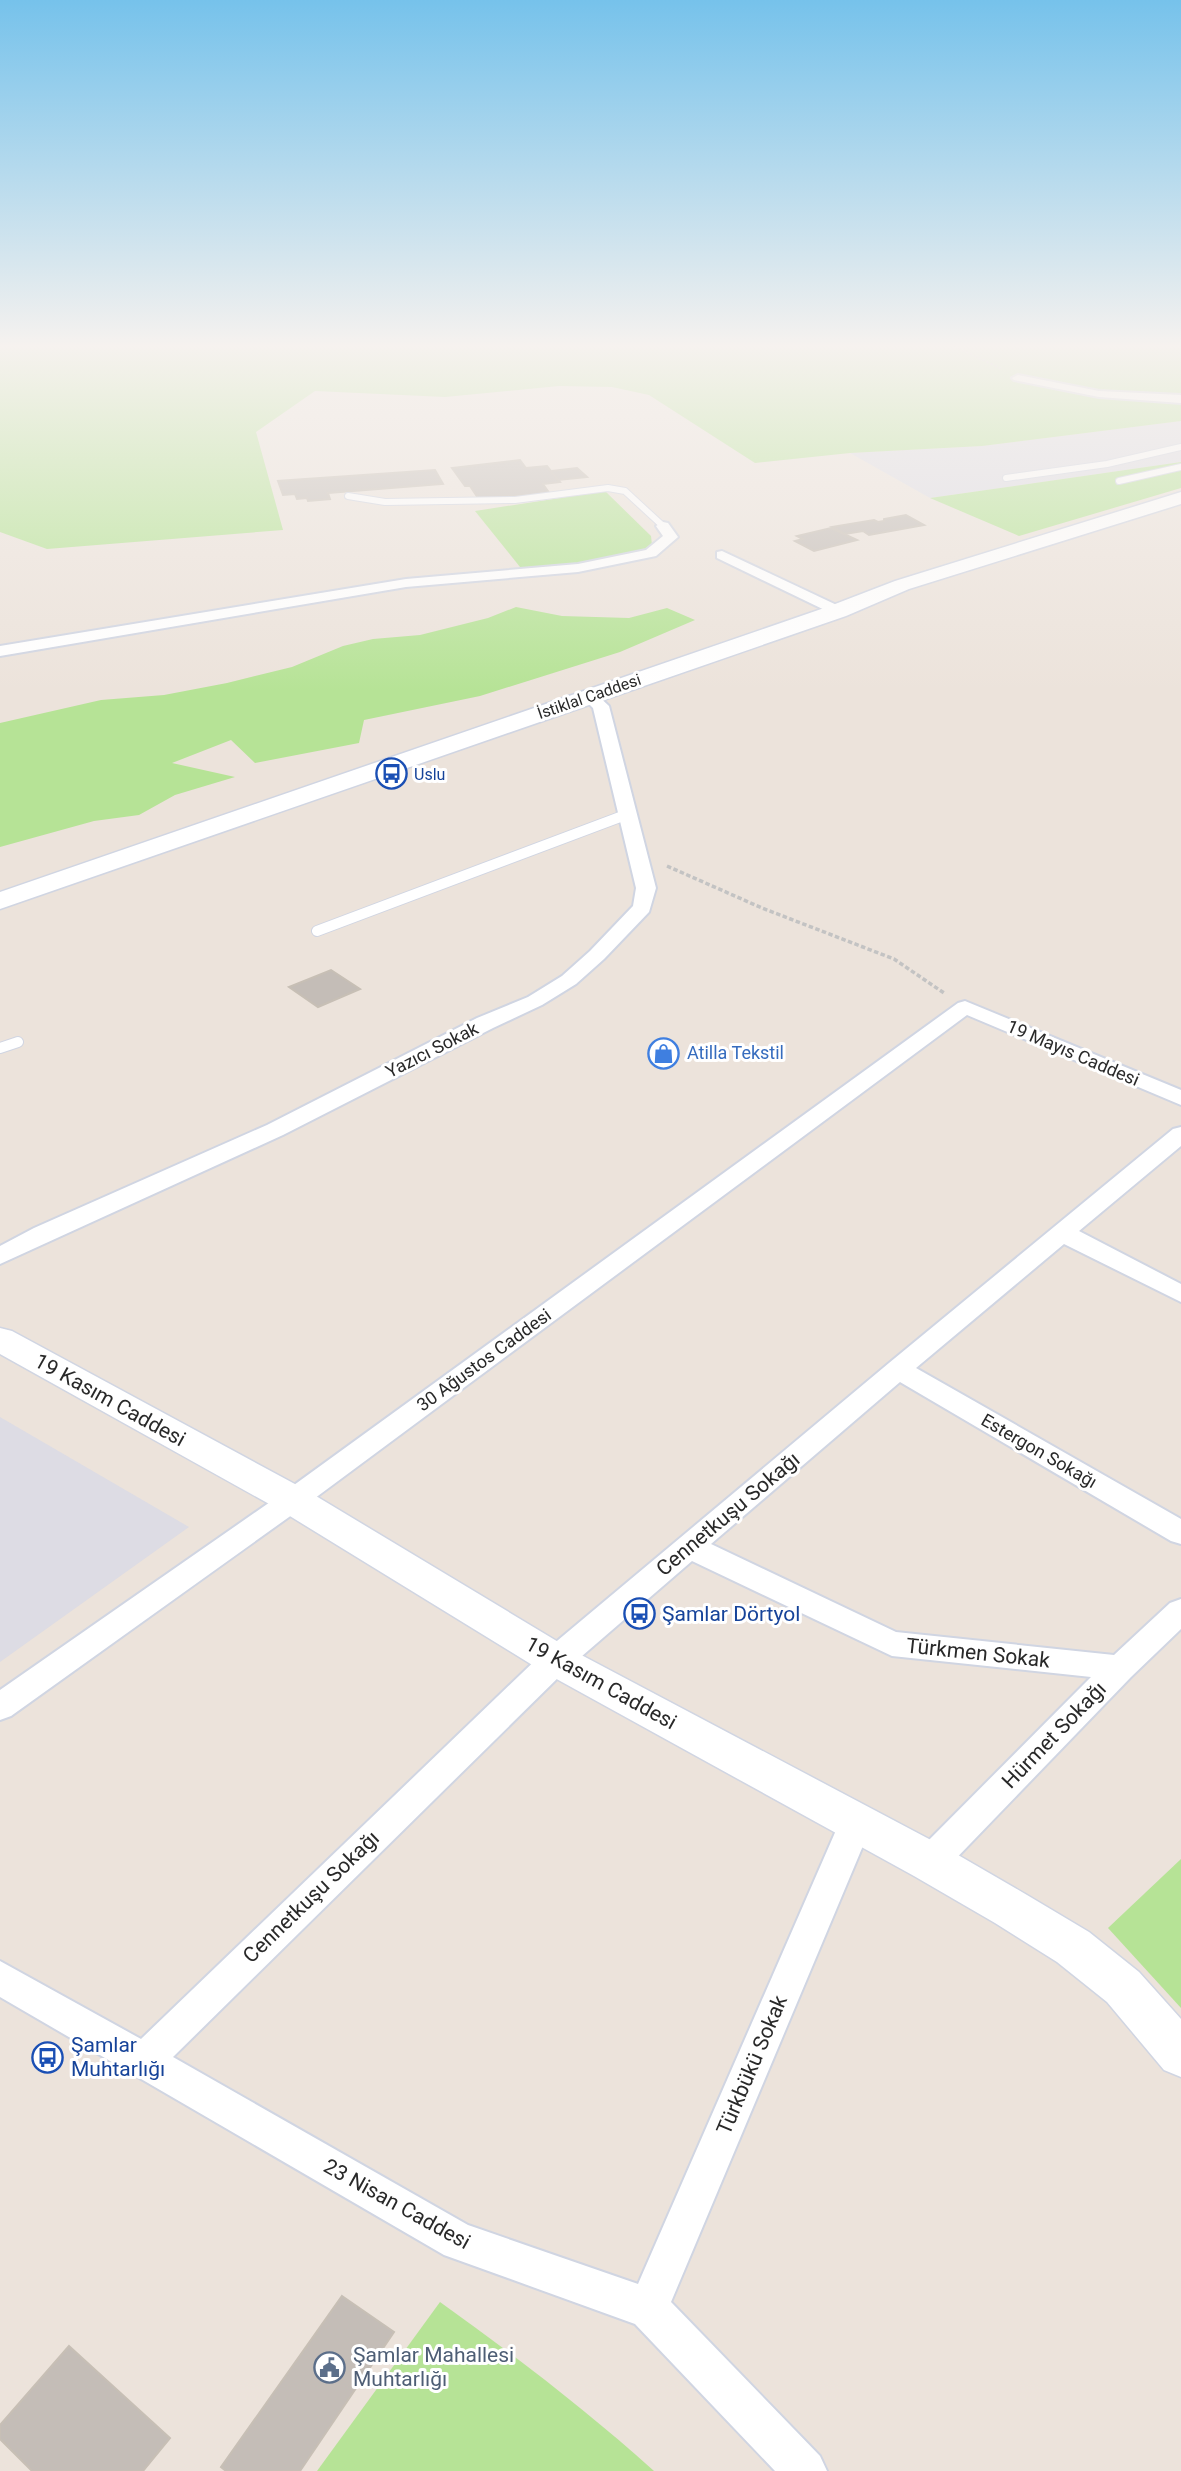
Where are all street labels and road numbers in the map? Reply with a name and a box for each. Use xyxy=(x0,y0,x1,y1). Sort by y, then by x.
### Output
street label: İstiklal Caddesi xyxy=(535,670,643,723)
street label: 19 Mayıs Caddesi xyxy=(1004,1015,1143,1090)
street label: Yazıcı Sokak xyxy=(382,1017,482,1082)
street label: 30 Ağustos Caddesi xyxy=(413,1304,555,1415)
street label: 19 Kasım Caddesi xyxy=(30,1349,190,1451)
street label: Estergon Sokağı xyxy=(978,1409,1101,1492)
street label: Cennetkuşu Sokağı xyxy=(652,1447,804,1581)
street label: 19 Kasım Caddesi xyxy=(521,1632,681,1734)
street label: Türkmen Sokak xyxy=(905,1634,1051,1673)
street label: Hürmet Sokağı xyxy=(997,1677,1111,1793)
street label: Cennetkuşu Sokağı xyxy=(238,1826,384,1968)
street label: Türkbükü Sokak xyxy=(712,1991,792,2138)
street label: 23 Nisan Caddesi xyxy=(320,2154,474,2254)

